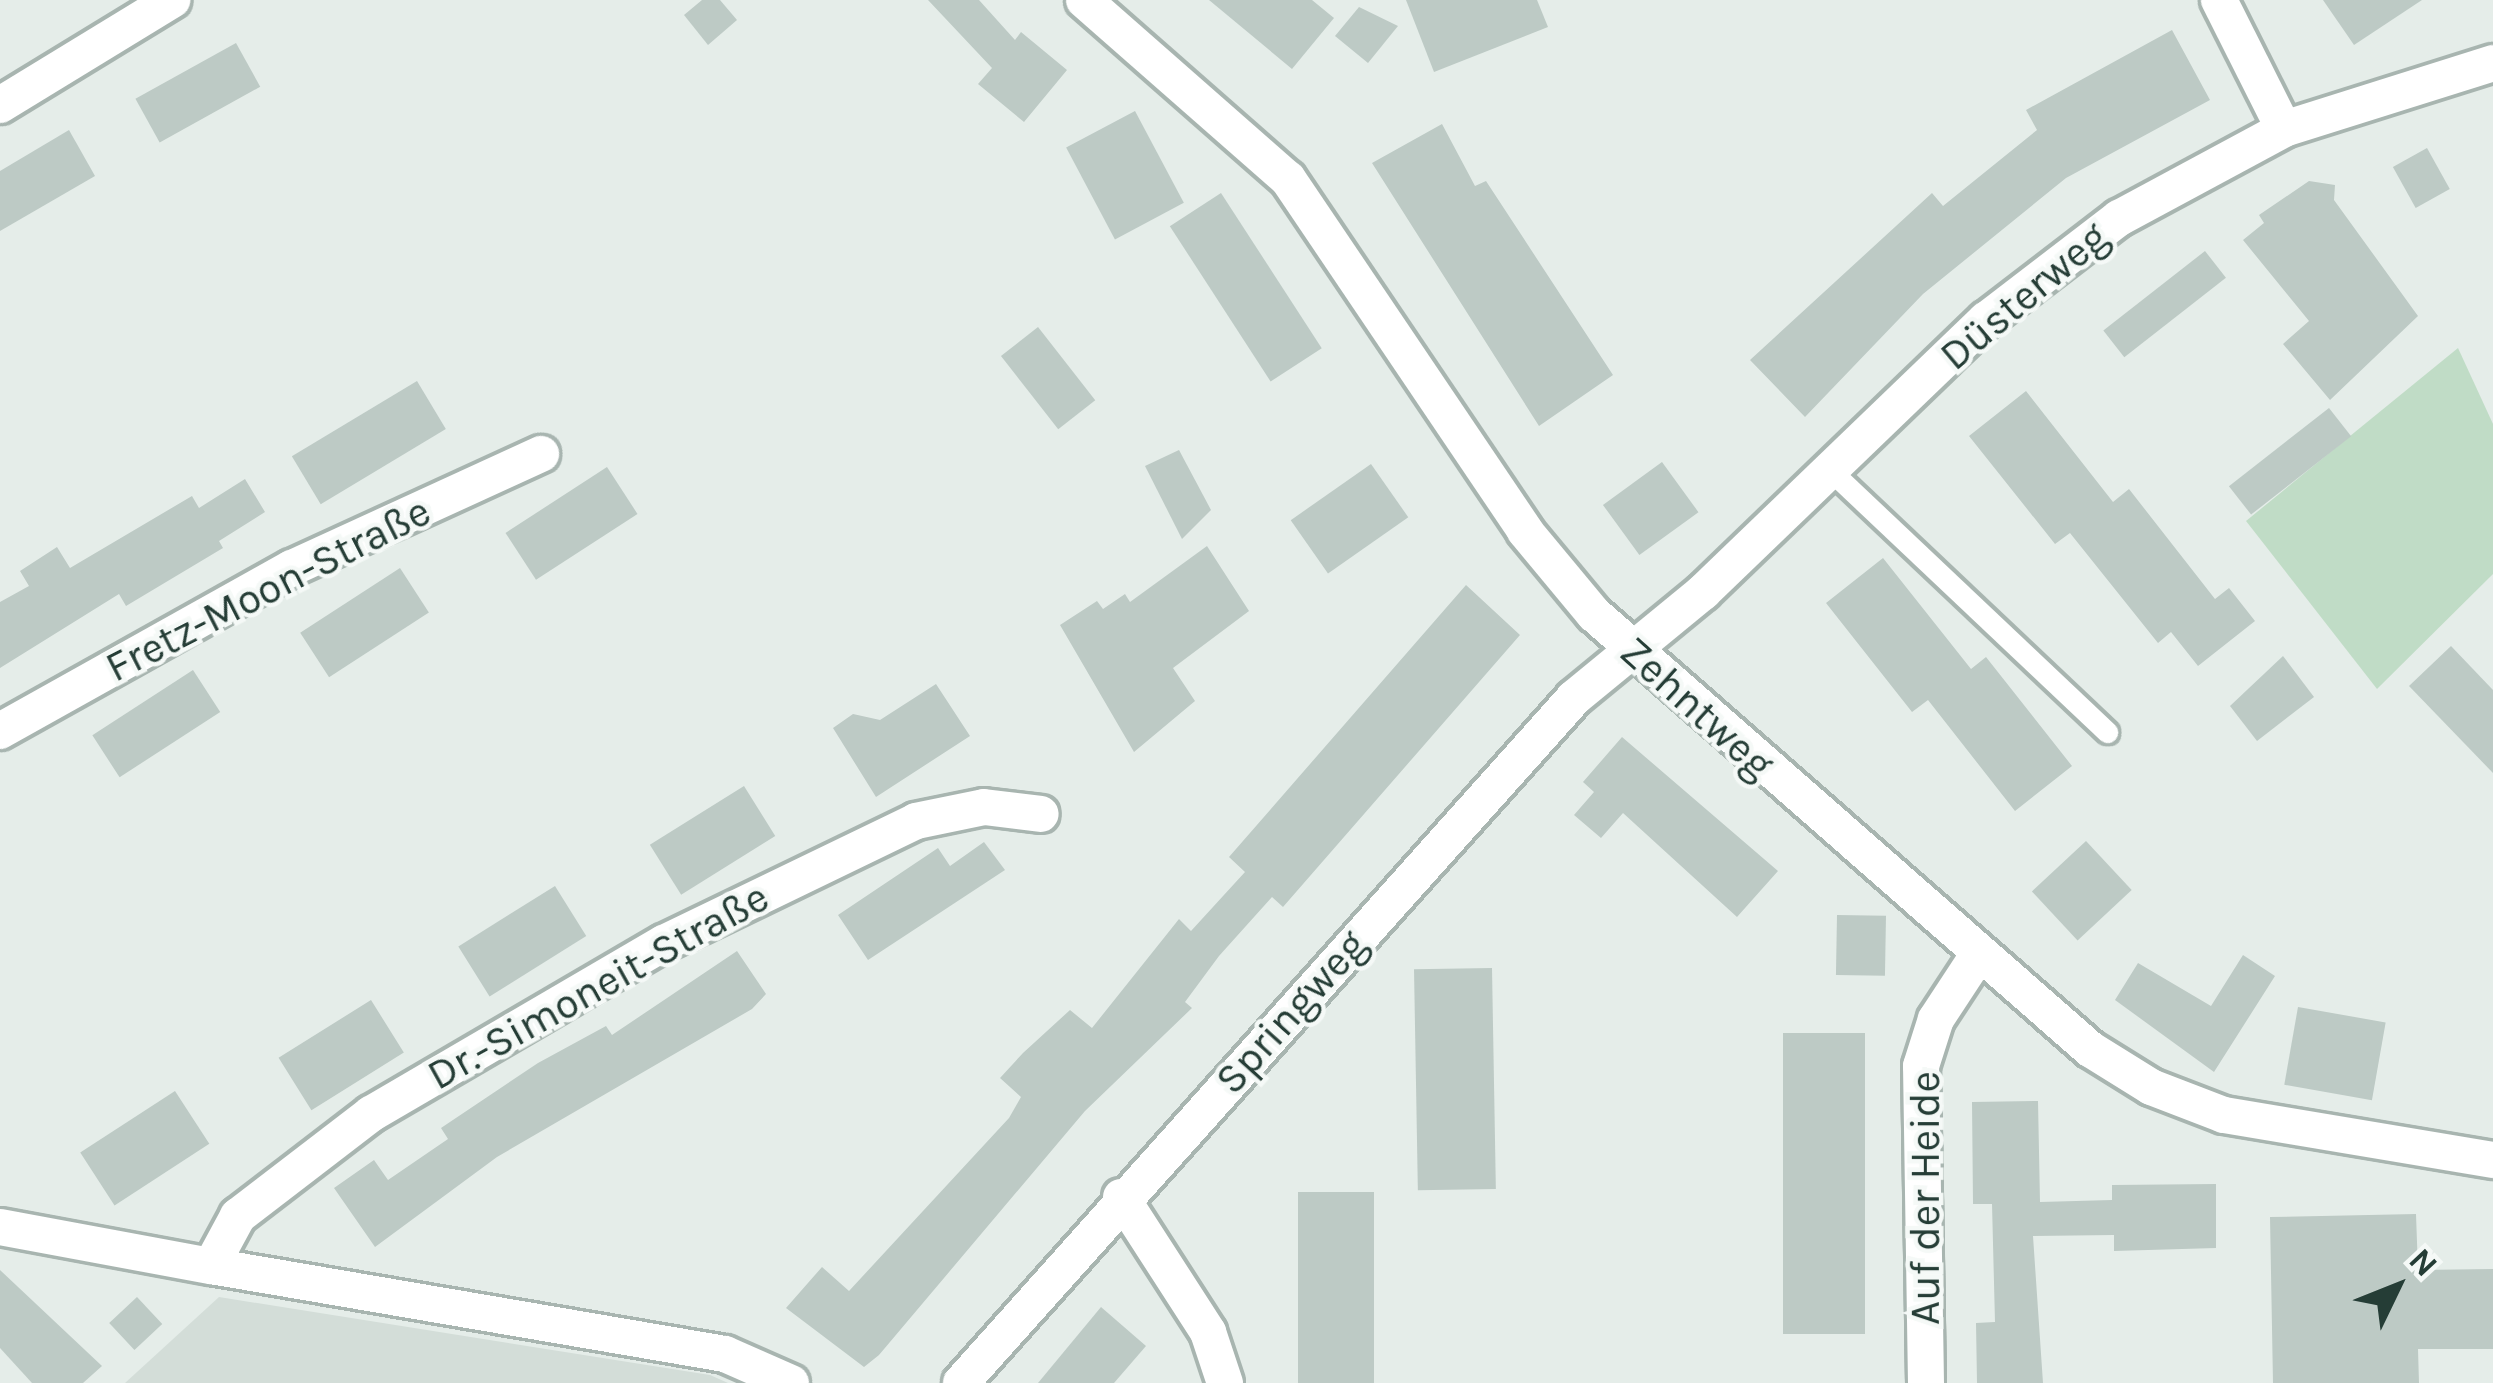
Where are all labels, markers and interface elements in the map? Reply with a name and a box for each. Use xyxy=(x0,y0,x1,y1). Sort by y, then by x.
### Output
street label: Düsterweg xyxy=(1930,211,2118,381)
street label: Fretz-Moon-Straße xyxy=(97,485,439,693)
street label: Zehntweg xyxy=(1610,626,1784,790)
street label: Dr.-Simoneit-Straße xyxy=(419,871,777,1101)
street label: Springweg xyxy=(1205,920,1377,1104)
street label: Auf der Heide xyxy=(1900,1071,1950,1325)
north arrow xyxy=(2337,1227,2457,1347)
text: N xyxy=(2401,1241,2445,1284)

